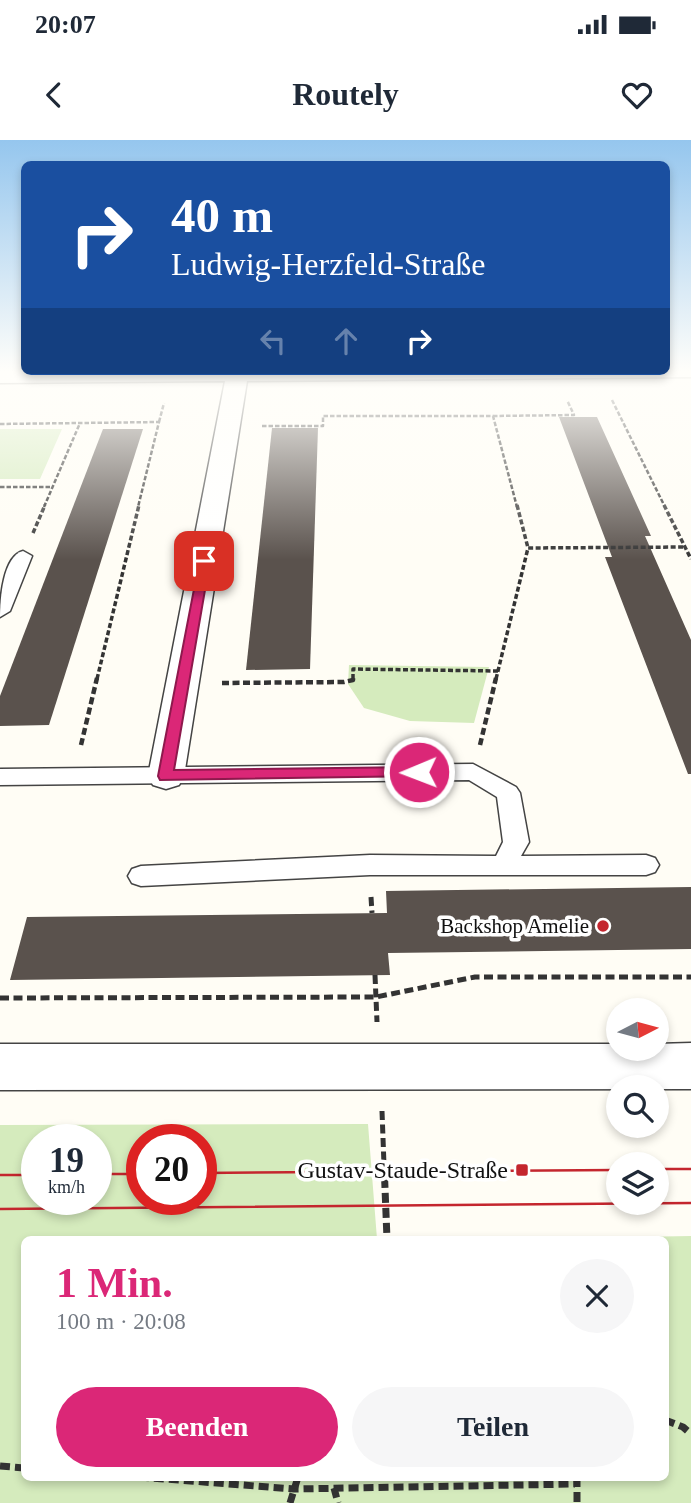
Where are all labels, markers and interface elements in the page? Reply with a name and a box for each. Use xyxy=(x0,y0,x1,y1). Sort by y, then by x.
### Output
text: 20:07 xyxy=(35,10,96,39)
icon: back xyxy=(35,76,73,114)
text: Routely xyxy=(292,76,399,112)
icon: heart xyxy=(618,76,656,114)
text: 40 m xyxy=(171,188,273,243)
icon: right xyxy=(56,189,147,280)
text: Ludwig-Herzfeld-Straße xyxy=(171,246,486,282)
icon: left xyxy=(254,322,292,360)
icon: ahead xyxy=(327,322,365,360)
icon: right xyxy=(400,322,438,360)
pin xyxy=(174,531,234,591)
icon: arrive xyxy=(185,542,223,580)
position arrow xyxy=(382,735,456,809)
place label: Backshop Amelie xyxy=(440,914,589,938)
marker: Backshop Amelie xyxy=(595,918,611,934)
north arrow xyxy=(606,998,668,1060)
map controls xyxy=(606,998,669,1215)
button: search xyxy=(606,1075,669,1138)
speed limit sign: 20 xyxy=(126,1124,217,1215)
text: 19 xyxy=(49,1141,84,1180)
button: layers xyxy=(606,1152,669,1215)
place label: Gustav-Staude-Straße xyxy=(297,1157,508,1183)
marker: Gustav-Staude-Straße xyxy=(514,1162,530,1178)
text: km/h xyxy=(48,1177,85,1197)
button: close xyxy=(560,1259,634,1333)
text: 1 Min. xyxy=(56,1260,173,1306)
text: 100 m · 20:08 xyxy=(56,1309,186,1334)
button: Beenden xyxy=(56,1387,338,1467)
button: Teilen xyxy=(352,1387,634,1467)

